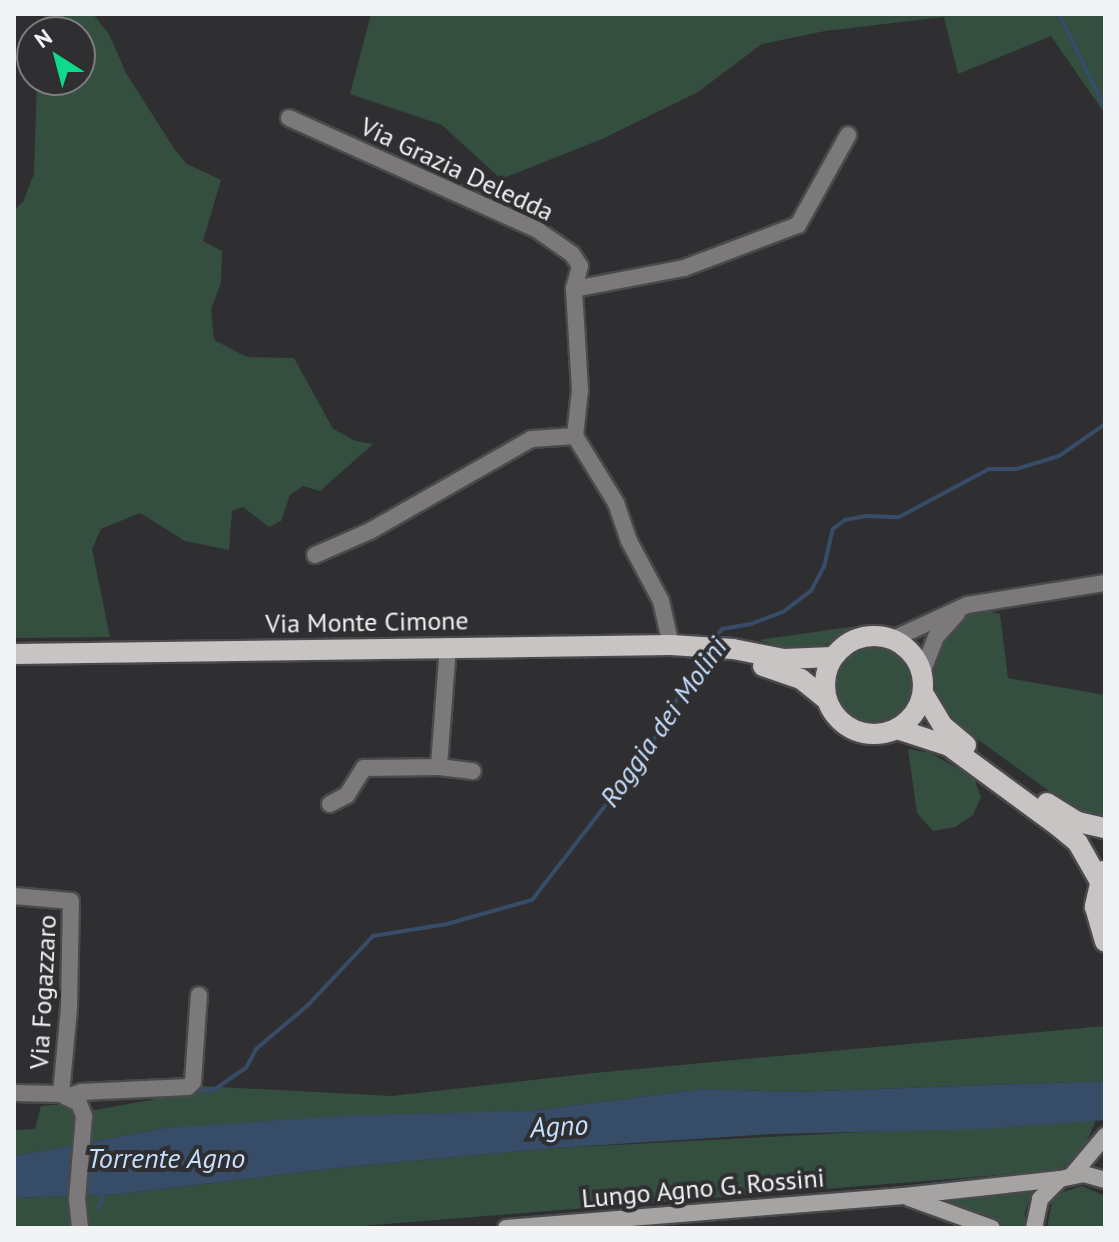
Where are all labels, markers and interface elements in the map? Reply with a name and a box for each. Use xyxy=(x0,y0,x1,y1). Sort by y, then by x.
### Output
north arrow xyxy=(16,16,96,96)
text: N xyxy=(29,23,57,54)
street label: Via Grazia Deledda xyxy=(355,111,559,227)
street label: Via Monte Cimone xyxy=(265,605,469,639)
water label: Roggia dei Molini xyxy=(592,631,734,813)
street label: Via Fogazzaro xyxy=(23,914,63,1070)
water label: Agno xyxy=(529,1108,589,1144)
water label: Torrente Agno xyxy=(86,1141,246,1175)
street label: Lungo Agno G. Rossini xyxy=(579,1162,827,1214)

